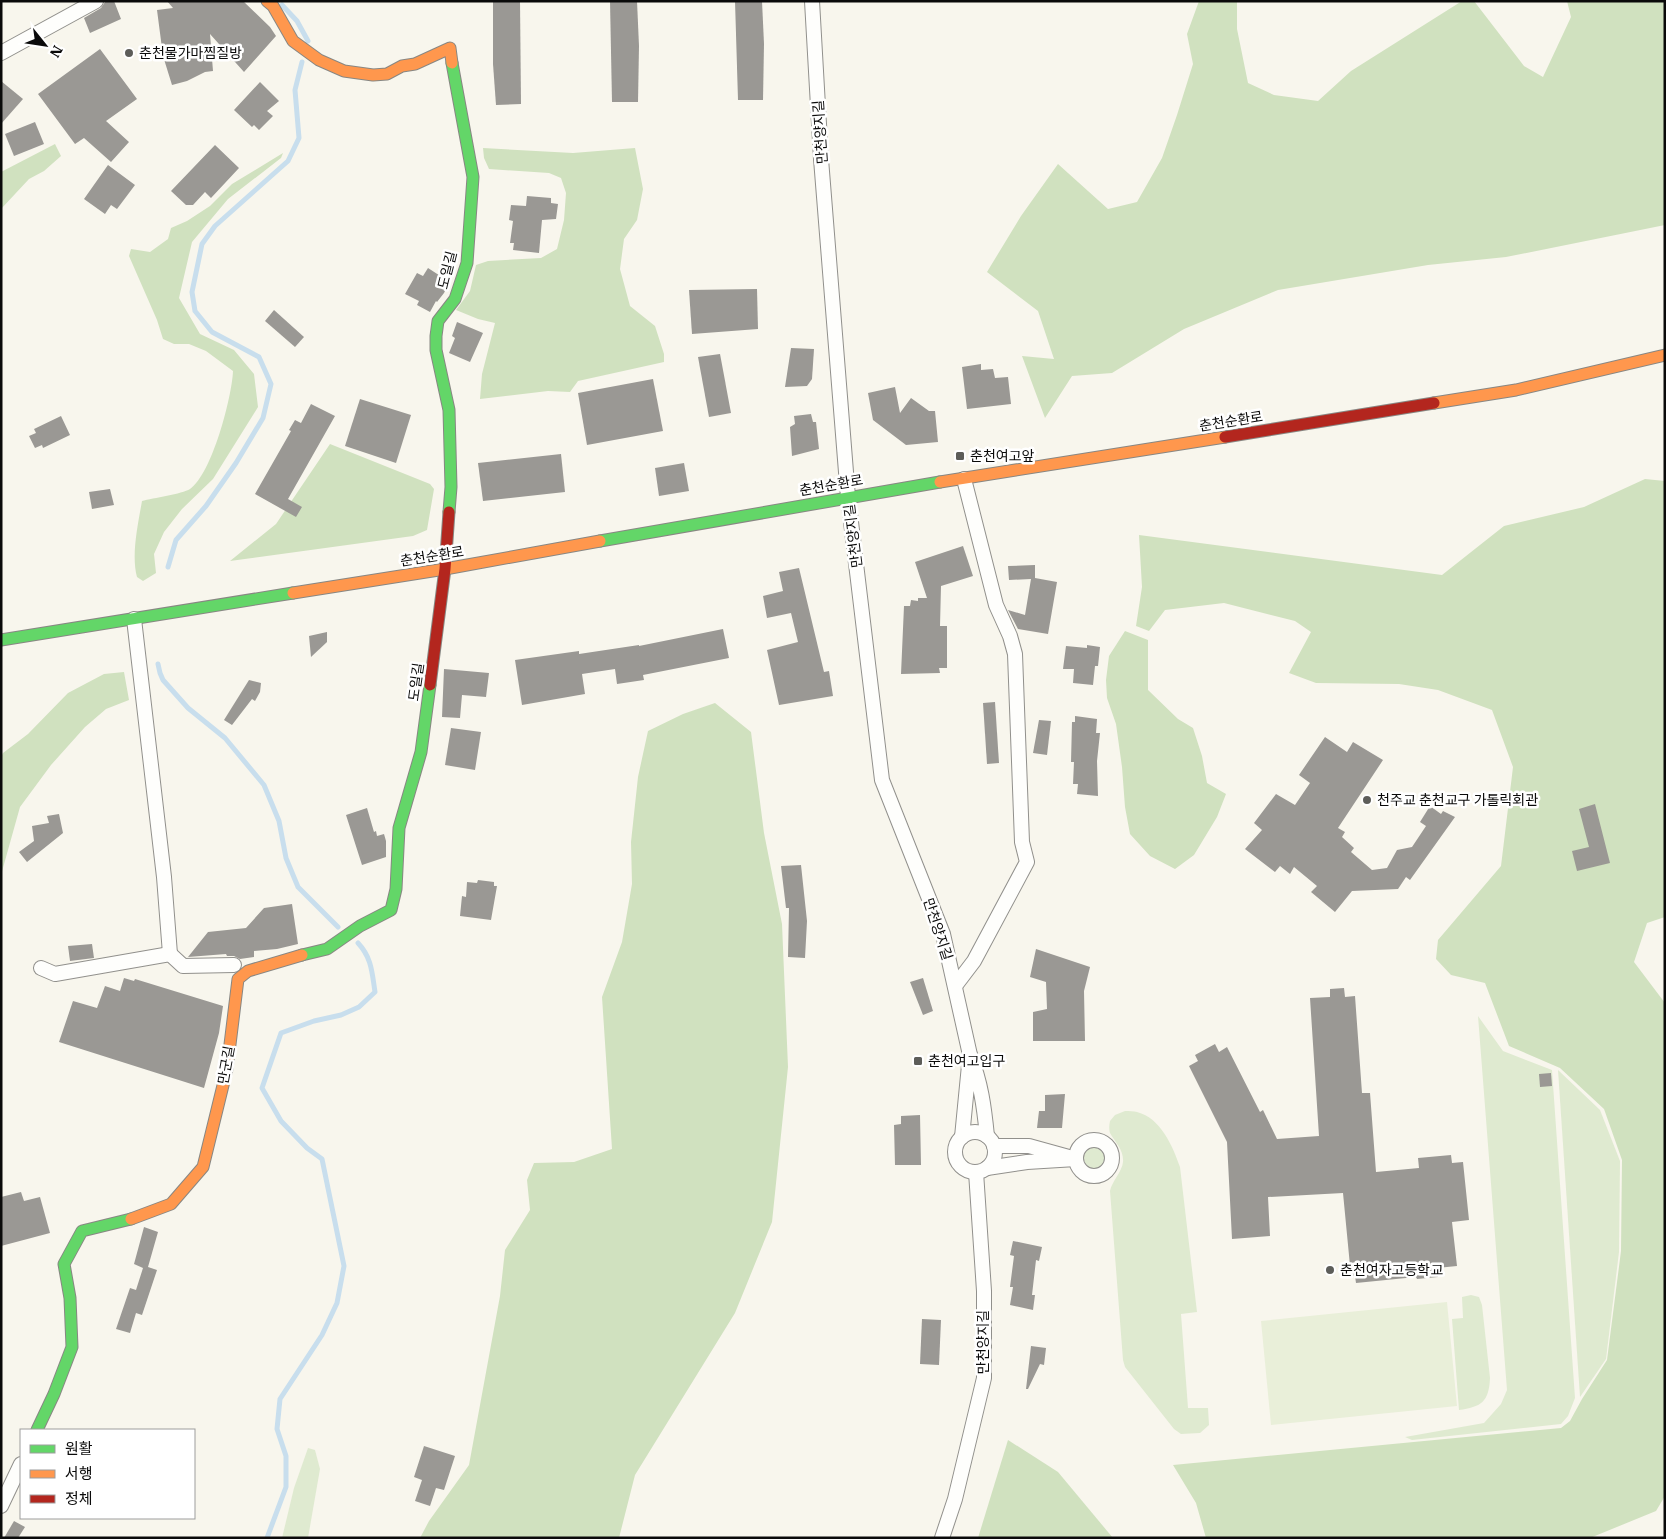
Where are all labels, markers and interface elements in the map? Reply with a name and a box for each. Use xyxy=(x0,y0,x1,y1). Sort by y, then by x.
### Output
north arrow xyxy=(20,20,70,70)
text: N xyxy=(46,42,67,61)
place label: 춘천물가마찜질방 xyxy=(139,44,242,62)
marker: 춘천물가마찜질방 xyxy=(123,47,135,59)
street label: 만천양지길 xyxy=(809,99,831,165)
street label: 도일길 xyxy=(434,249,460,291)
street label: 춘천순환로 xyxy=(1198,407,1264,435)
place label: 춘천여고앞 xyxy=(970,447,1035,465)
marker: 춘천여고앞 xyxy=(954,450,966,462)
street label: 춘천순환로 xyxy=(798,471,864,499)
street label: 만천양지길 xyxy=(840,503,866,569)
street label: 춘천순환로 xyxy=(399,542,465,570)
street label: 도일길 xyxy=(404,662,428,702)
place label: 천주교 춘천교구 가톨릭회관 xyxy=(1377,791,1538,809)
marker: 천주교 춘천교구 가톨릭회관 xyxy=(1361,794,1373,806)
street label: 만천양지길 xyxy=(919,896,957,962)
street label: 만군길 xyxy=(214,1044,238,1086)
place label: 춘천여고입구 xyxy=(928,1052,1005,1070)
marker: 춘천여고입구 xyxy=(912,1055,924,1067)
place label: 춘천여자고등학교 xyxy=(1340,1261,1443,1279)
marker: 춘천여자고등학교 xyxy=(1324,1264,1336,1276)
street label: 만천양지길 xyxy=(974,1310,992,1374)
legend xyxy=(20,1429,195,1519)
text: 원활 xyxy=(65,1439,93,1458)
text: 서행 xyxy=(65,1464,93,1483)
text: 정체 xyxy=(65,1489,93,1508)

